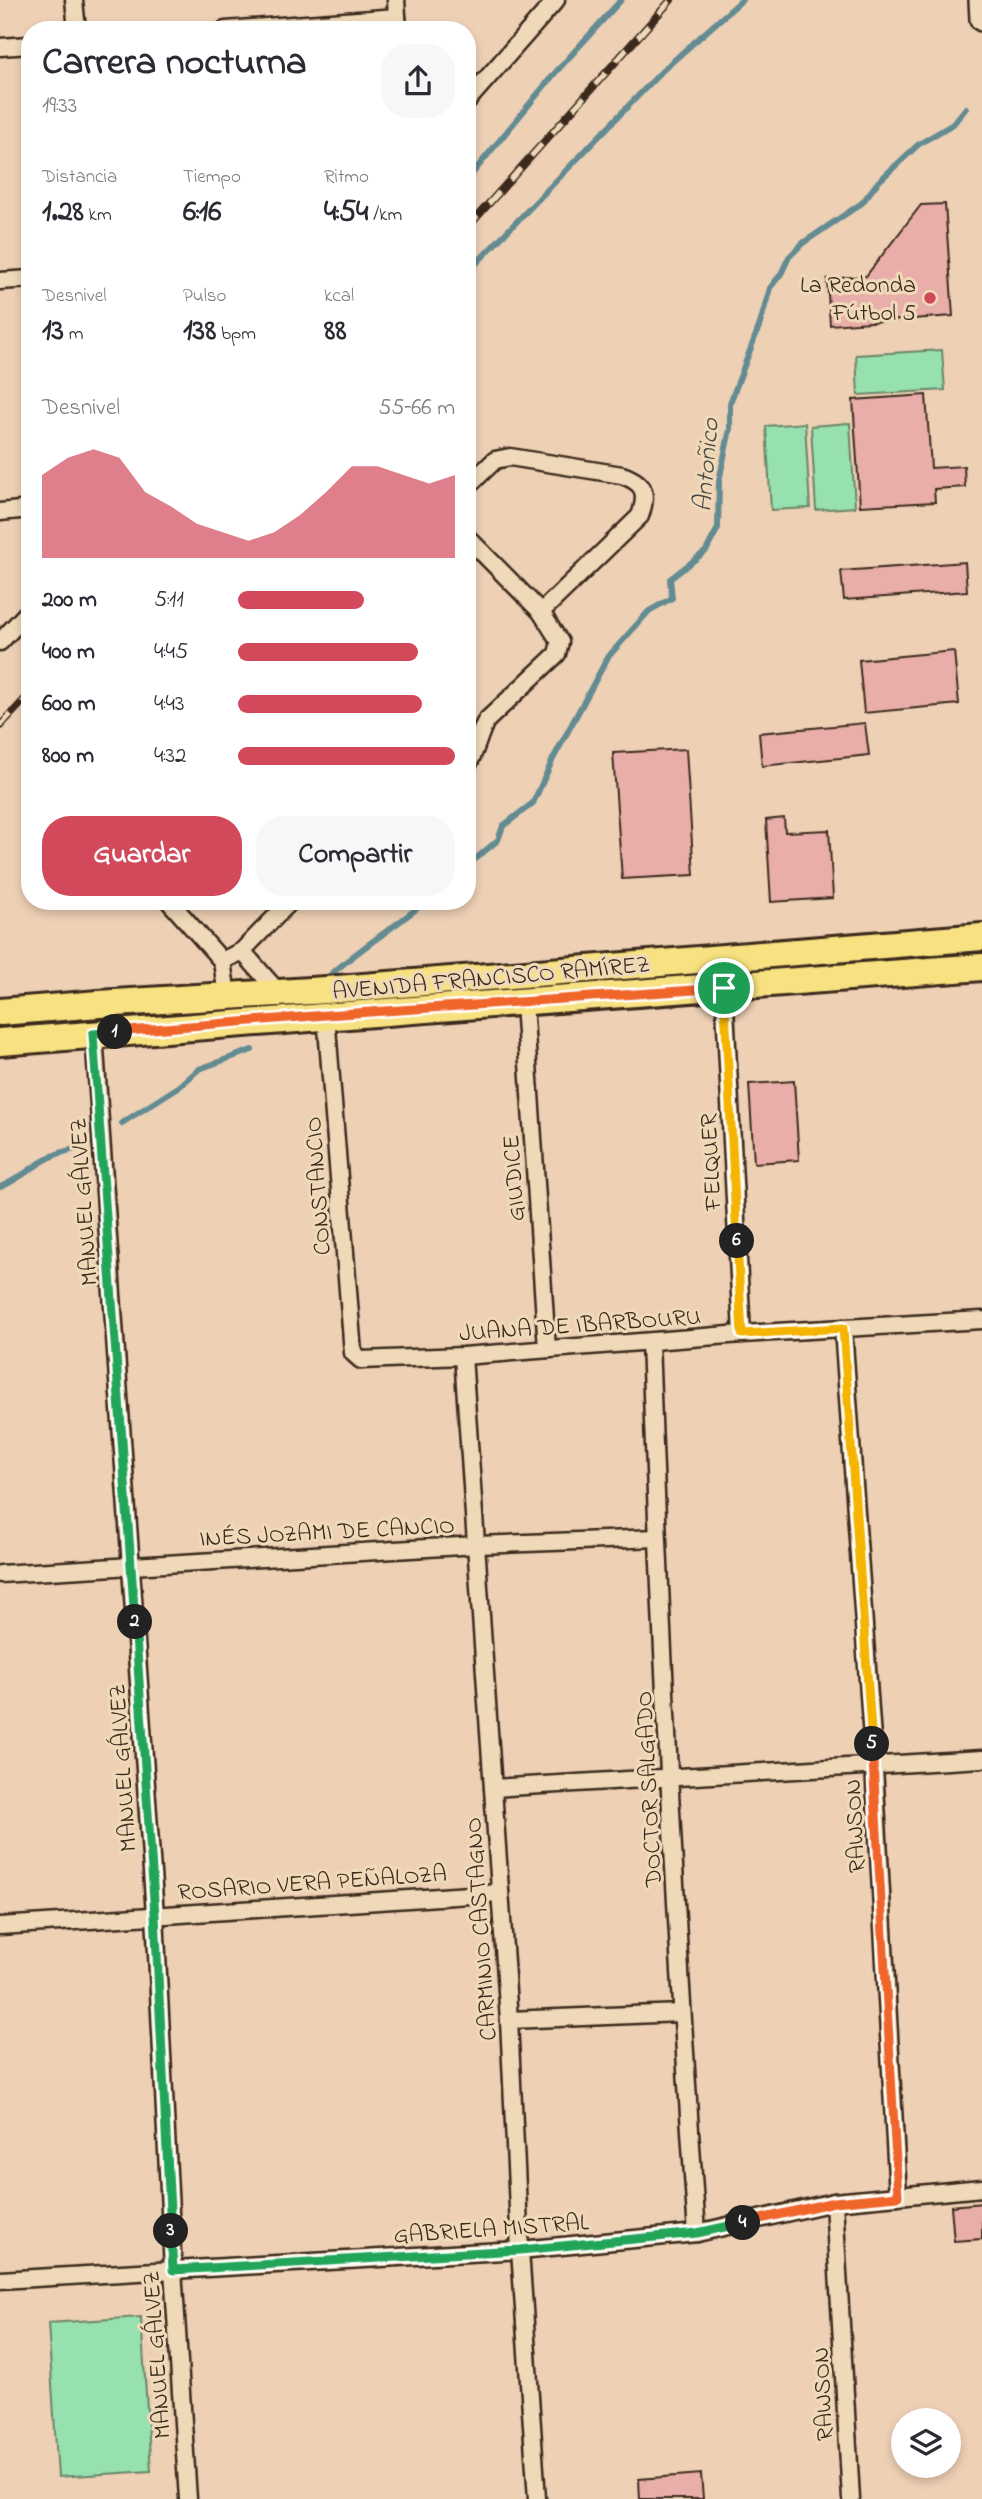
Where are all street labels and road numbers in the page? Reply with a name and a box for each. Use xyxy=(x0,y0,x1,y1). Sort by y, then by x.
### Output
street label: AVENIDA FRANCISCO RAMÍREZ xyxy=(331,948,652,1011)
street label: FELQUER xyxy=(692,1112,733,1212)
street label: CONSTANCIO xyxy=(297,1115,342,1256)
street label: MANUEL GÁLVEZ xyxy=(62,1117,109,1287)
street label: GIUDICE xyxy=(495,1133,536,1222)
street label: JUANA DE IBARBOURU xyxy=(458,1301,702,1352)
street label: INÉS JOZAMI DE CANCIO xyxy=(199,1509,456,1558)
street label: MANUEL GÁLVEZ xyxy=(101,1683,148,1853)
street label: DOCTOR SALGADO xyxy=(628,1690,673,1889)
street label: RAWSON xyxy=(837,1778,876,1874)
street label: CARMINIO CASTAGNO xyxy=(457,1816,508,2042)
street label: ROSARIO VERA PEÑALOZA xyxy=(176,1858,448,1911)
street label: GABRIELA MISTRAL xyxy=(392,2206,590,2255)
street label: MANUEL GÁLVEZ xyxy=(135,2270,182,2440)
street label: RAWSON xyxy=(805,2346,844,2442)

